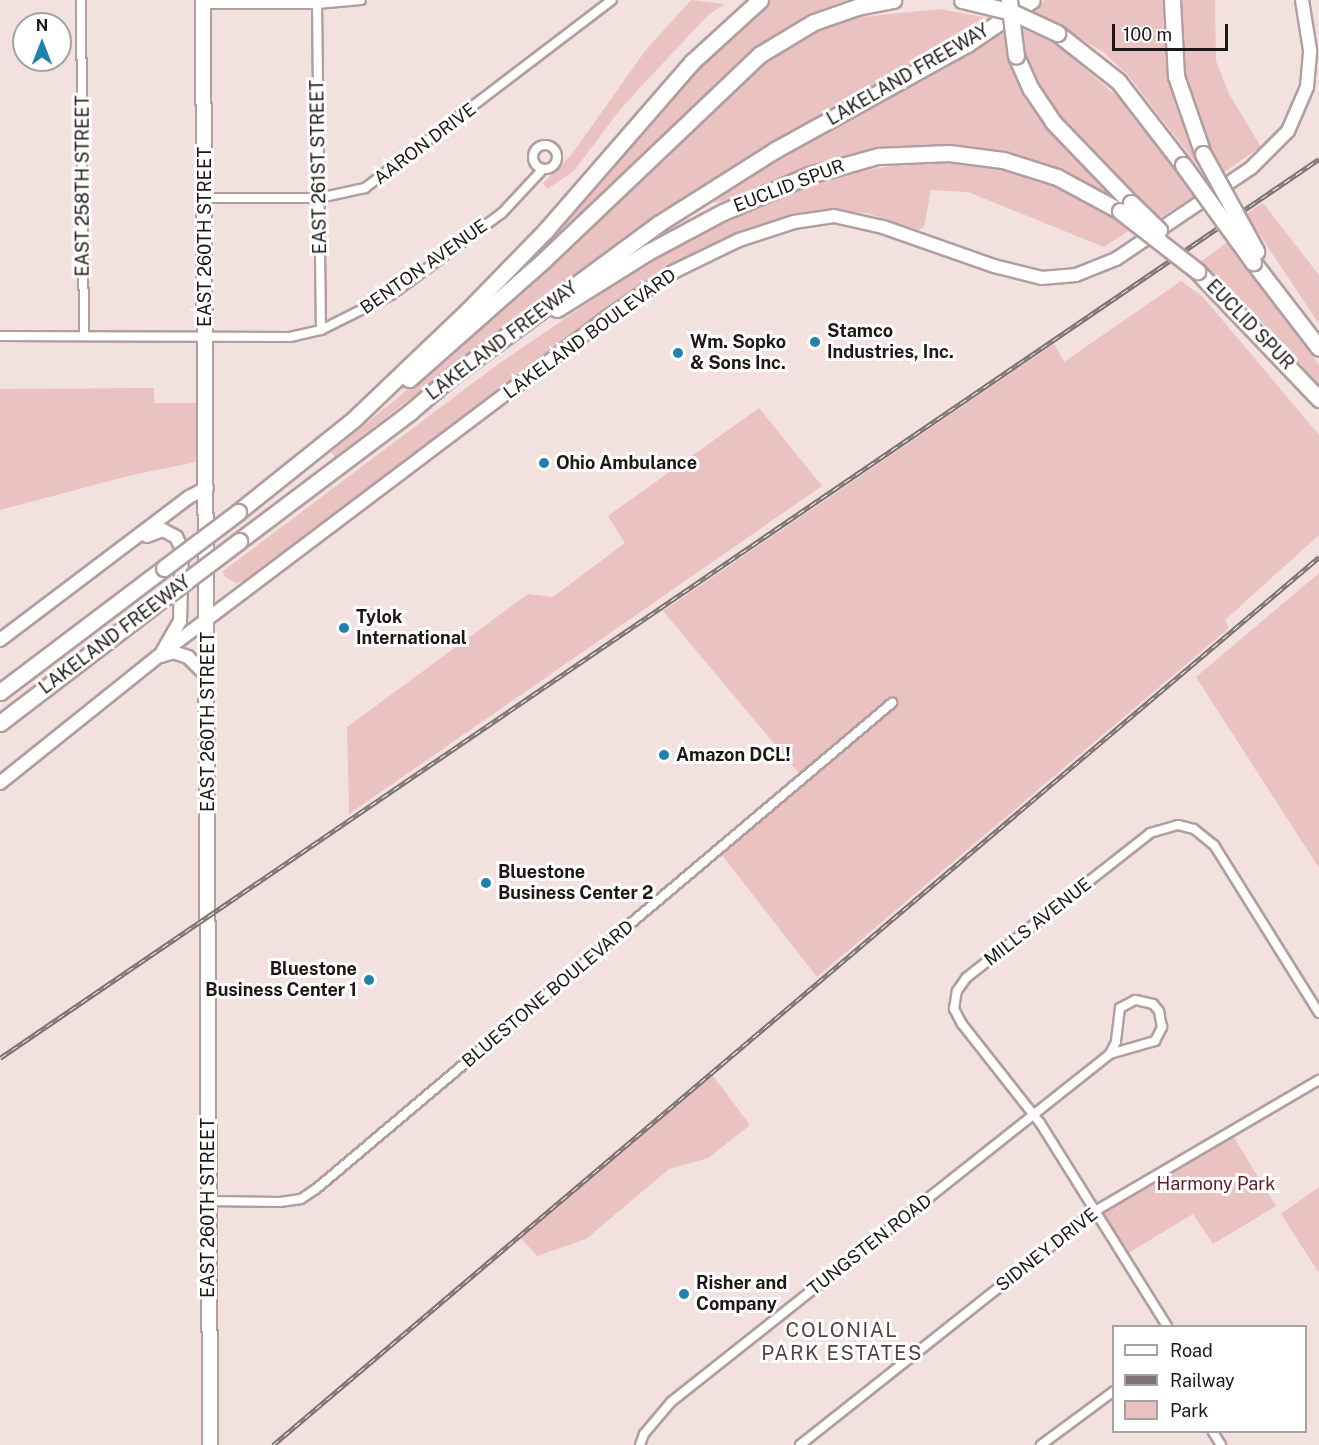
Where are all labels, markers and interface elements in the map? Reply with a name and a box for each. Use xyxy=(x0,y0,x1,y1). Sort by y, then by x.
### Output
north arrow xyxy=(12,12,72,72)
scale bar xyxy=(1115,12,1230,50)
text: N xyxy=(36,16,48,35)
street label: LAKELAND FREEWAY xyxy=(823,20,993,130)
text: 100 m xyxy=(1123,24,1172,45)
street label: EAST 261ST STREET xyxy=(307,80,331,254)
street label: EAST 258TH STREET xyxy=(72,95,94,277)
street label: AARON DRIVE xyxy=(370,99,480,189)
street label: EAST 260TH STREET xyxy=(194,147,216,327)
street label: EUCLID SPUR xyxy=(731,155,847,217)
street label: BENTON AVENUE xyxy=(356,215,492,319)
street label: LAKELAND BOULEVARD xyxy=(500,264,680,404)
street label: EUCLID SPUR xyxy=(1202,276,1298,374)
street label: LAKELAND FREEWAY xyxy=(422,277,582,405)
place label: Stamco Industries, Inc. xyxy=(827,321,954,364)
place label: Wm. Sopko & Sons Inc. xyxy=(690,332,786,374)
marker: Stamco Industries, Inc. xyxy=(808,335,822,349)
marker: Wm. Sopko & Sons Inc. xyxy=(671,346,685,360)
place label: Ohio Ambulance xyxy=(556,452,697,474)
marker: Ohio Ambulance xyxy=(537,456,551,470)
street label: LAKELAND FREEWAY xyxy=(35,571,195,699)
place label: Tylok International xyxy=(356,607,467,650)
marker: Tylok International xyxy=(337,621,351,635)
street label: EAST 260TH STREET xyxy=(197,632,219,812)
place label: Amazon DCL! xyxy=(676,744,791,766)
marker: Amazon DCL! xyxy=(657,748,671,762)
place label: Bluestone Business Center 2 xyxy=(498,862,654,904)
street label: MILLS AVENUE xyxy=(980,874,1096,970)
marker: Bluestone Business Center 2 xyxy=(479,876,493,890)
street label: BLUESTONE BOULEVARD xyxy=(458,916,638,1072)
place label: Bluestone Business Center 1 xyxy=(205,959,357,1002)
marker: Bluestone Business Center 1 xyxy=(362,973,376,987)
street label: EAST 260TH STREET xyxy=(197,1118,219,1298)
park label: Harmony Park xyxy=(1157,1173,1275,1195)
street label: TUNGSTEN ROAD xyxy=(804,1190,936,1300)
street label: SIDNEY DRIVE xyxy=(992,1204,1102,1296)
place label: Risher and Company xyxy=(696,1273,787,1316)
marker: Risher and Company xyxy=(677,1287,691,1301)
district label: COLONIAL PARK ESTATES xyxy=(761,1319,923,1366)
legend xyxy=(1112,1325,1307,1433)
text: Road xyxy=(1170,1340,1213,1361)
text: Railway xyxy=(1170,1370,1235,1391)
text: Park xyxy=(1170,1400,1208,1421)

